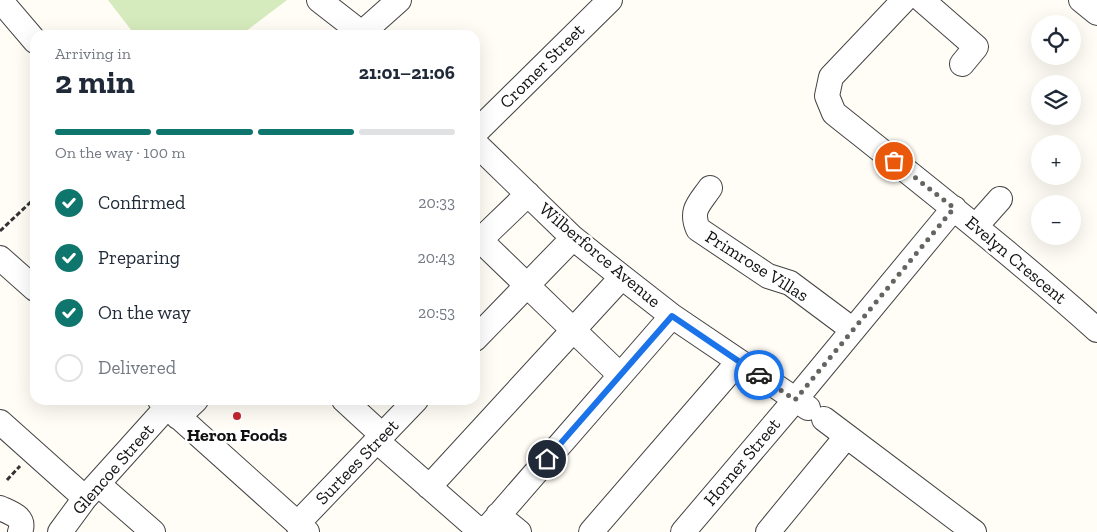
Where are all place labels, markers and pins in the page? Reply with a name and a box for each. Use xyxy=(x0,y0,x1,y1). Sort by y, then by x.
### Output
pin xyxy=(873,140,915,182)
marker: Heron Foods xyxy=(231,410,243,422)
place label: Heron Foods xyxy=(187,424,287,446)
pin xyxy=(526,438,568,480)

